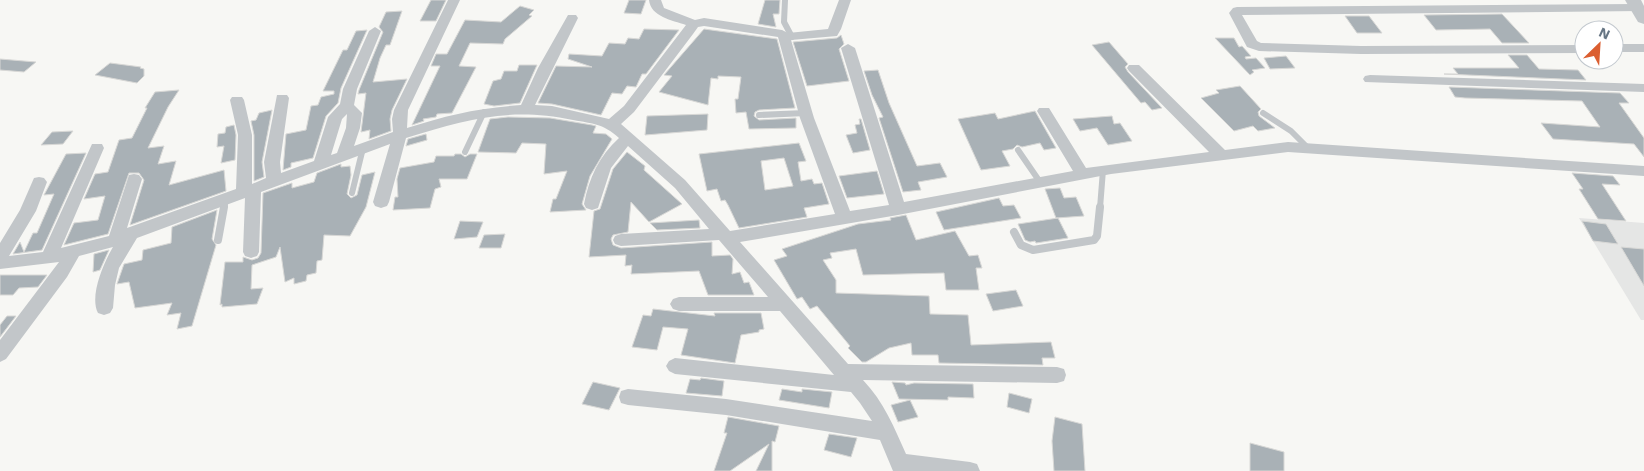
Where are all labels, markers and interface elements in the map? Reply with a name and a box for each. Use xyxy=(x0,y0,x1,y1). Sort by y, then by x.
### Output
north arrow xyxy=(1574,20,1624,70)
text: N xyxy=(1596,24,1613,43)

